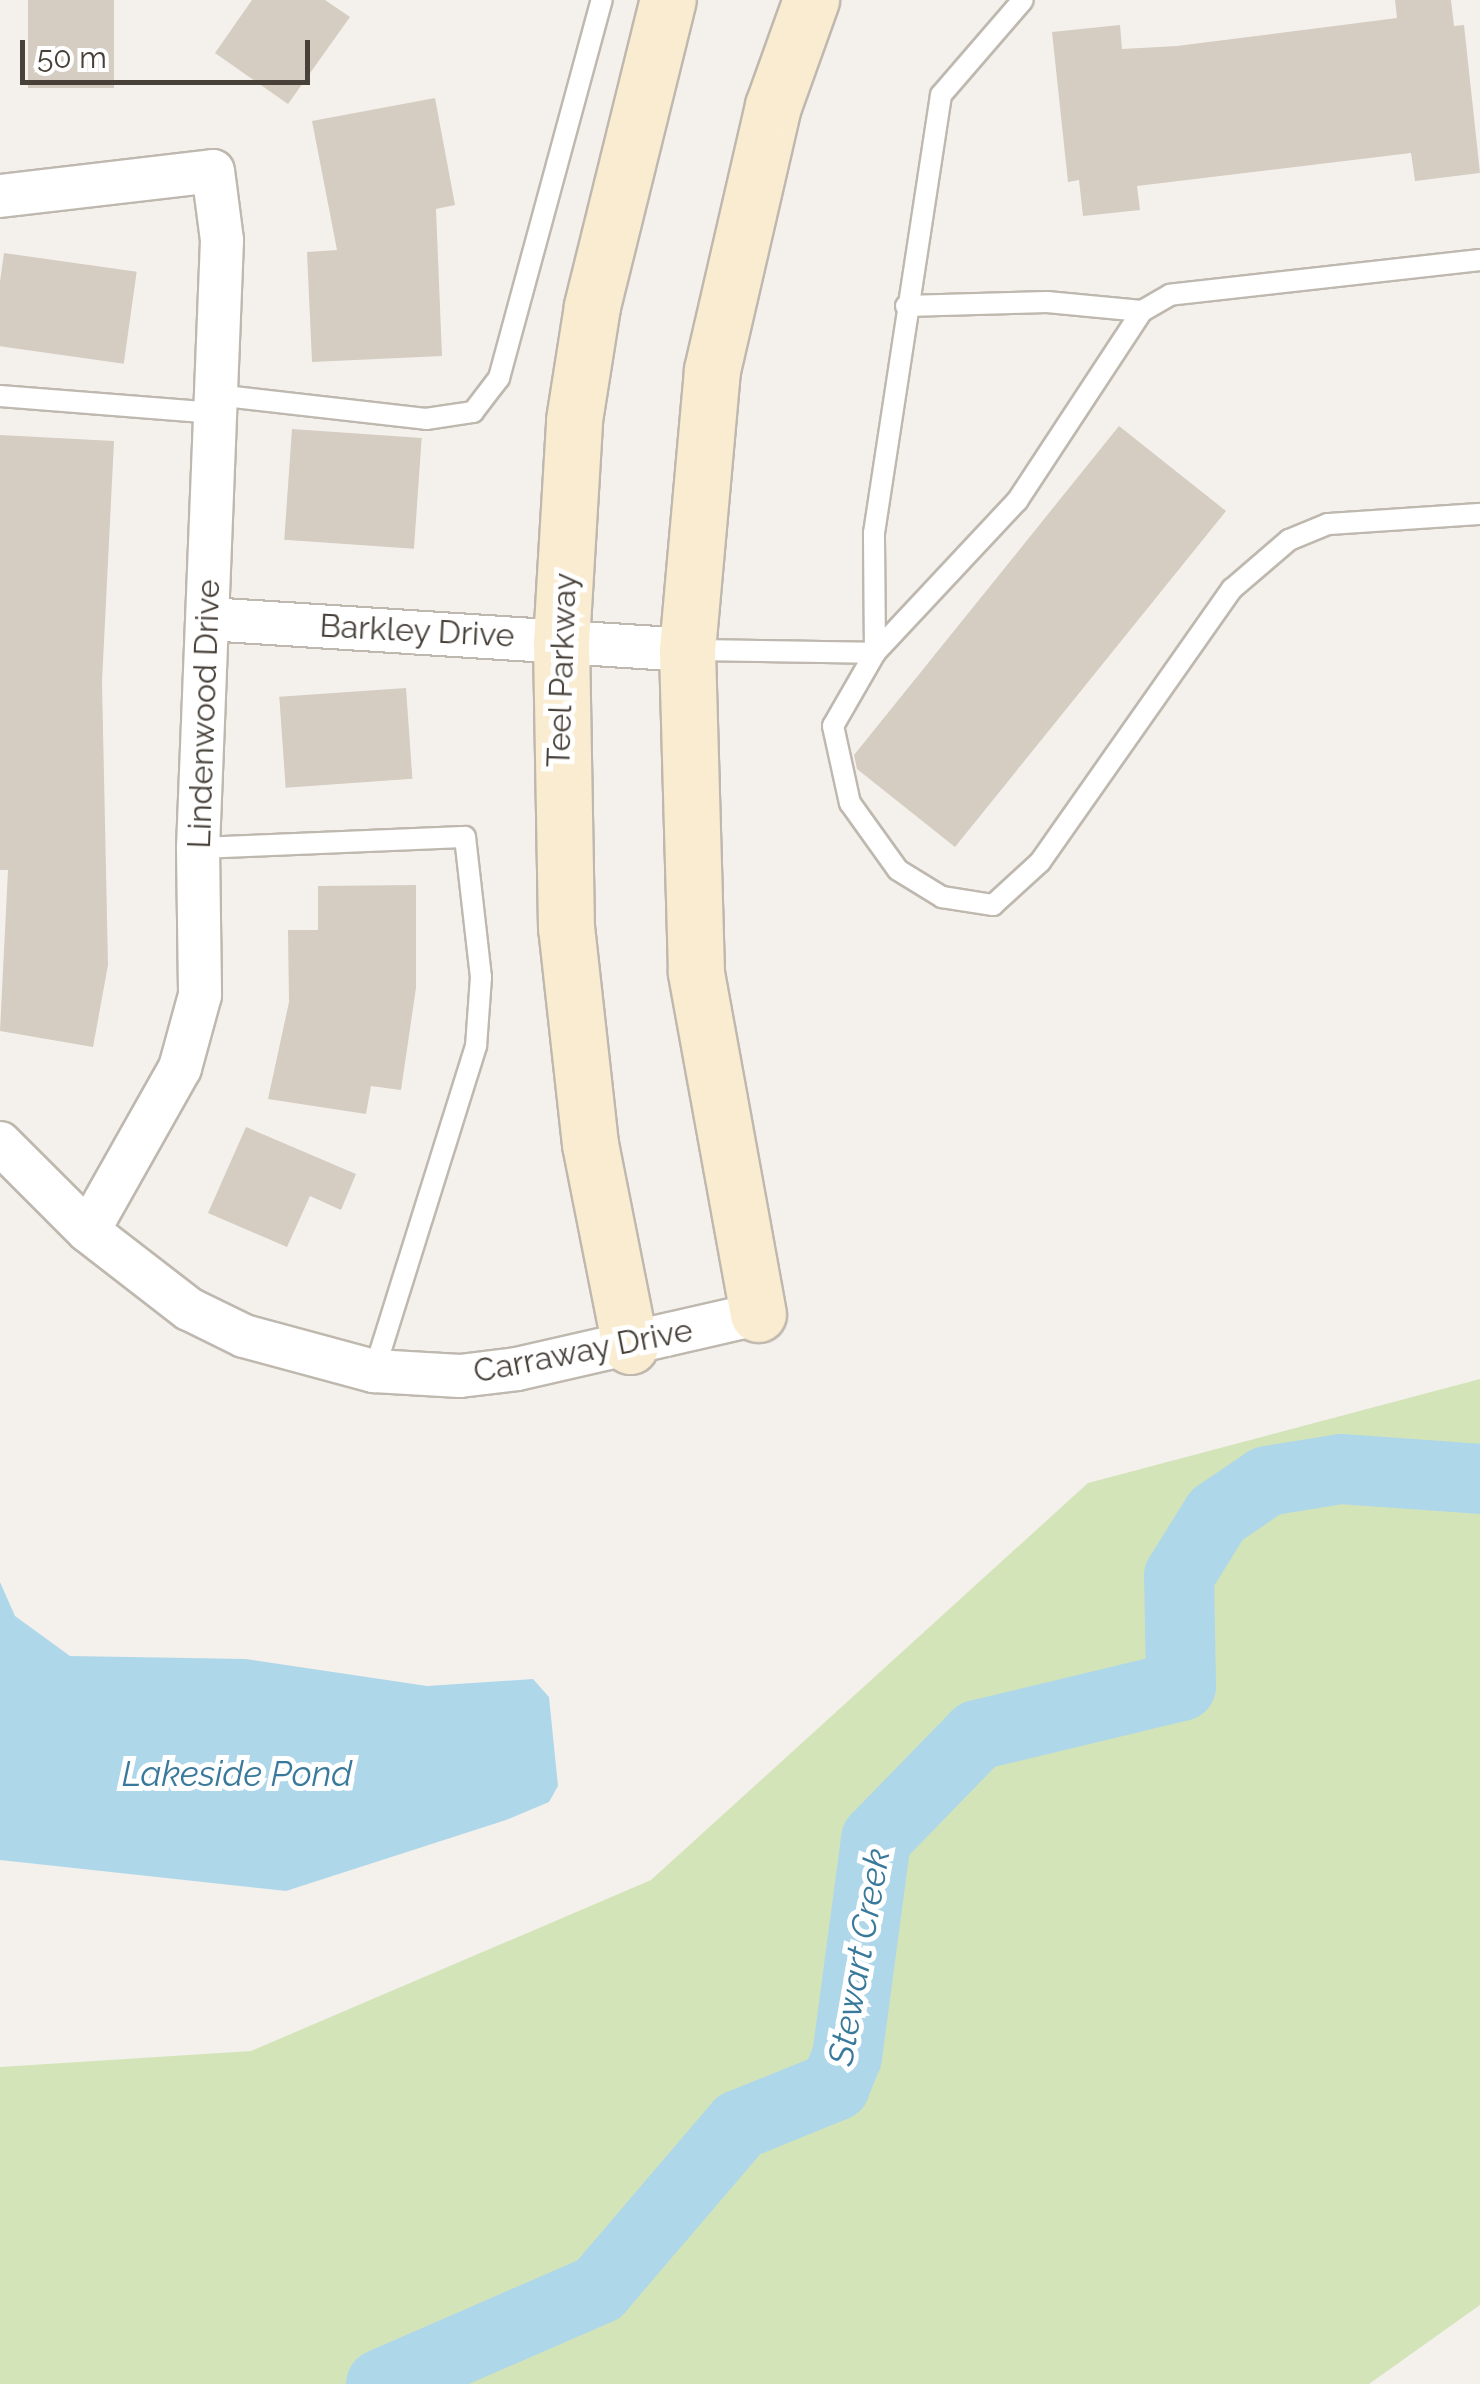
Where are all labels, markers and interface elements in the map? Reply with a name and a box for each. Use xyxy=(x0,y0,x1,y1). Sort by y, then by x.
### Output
scale bar xyxy=(25,20,315,82)
text: 50 m xyxy=(37,40,107,75)
street label: Teel Parkway xyxy=(539,572,585,768)
street label: Lindenwood Drive xyxy=(180,579,228,849)
street label: Barkley Drive xyxy=(318,607,516,655)
street label: Carraway Drive xyxy=(470,1311,696,1391)
water label: Lakeside Pond xyxy=(122,1753,352,1795)
water label: Stewart Creek xyxy=(819,1845,899,2069)

